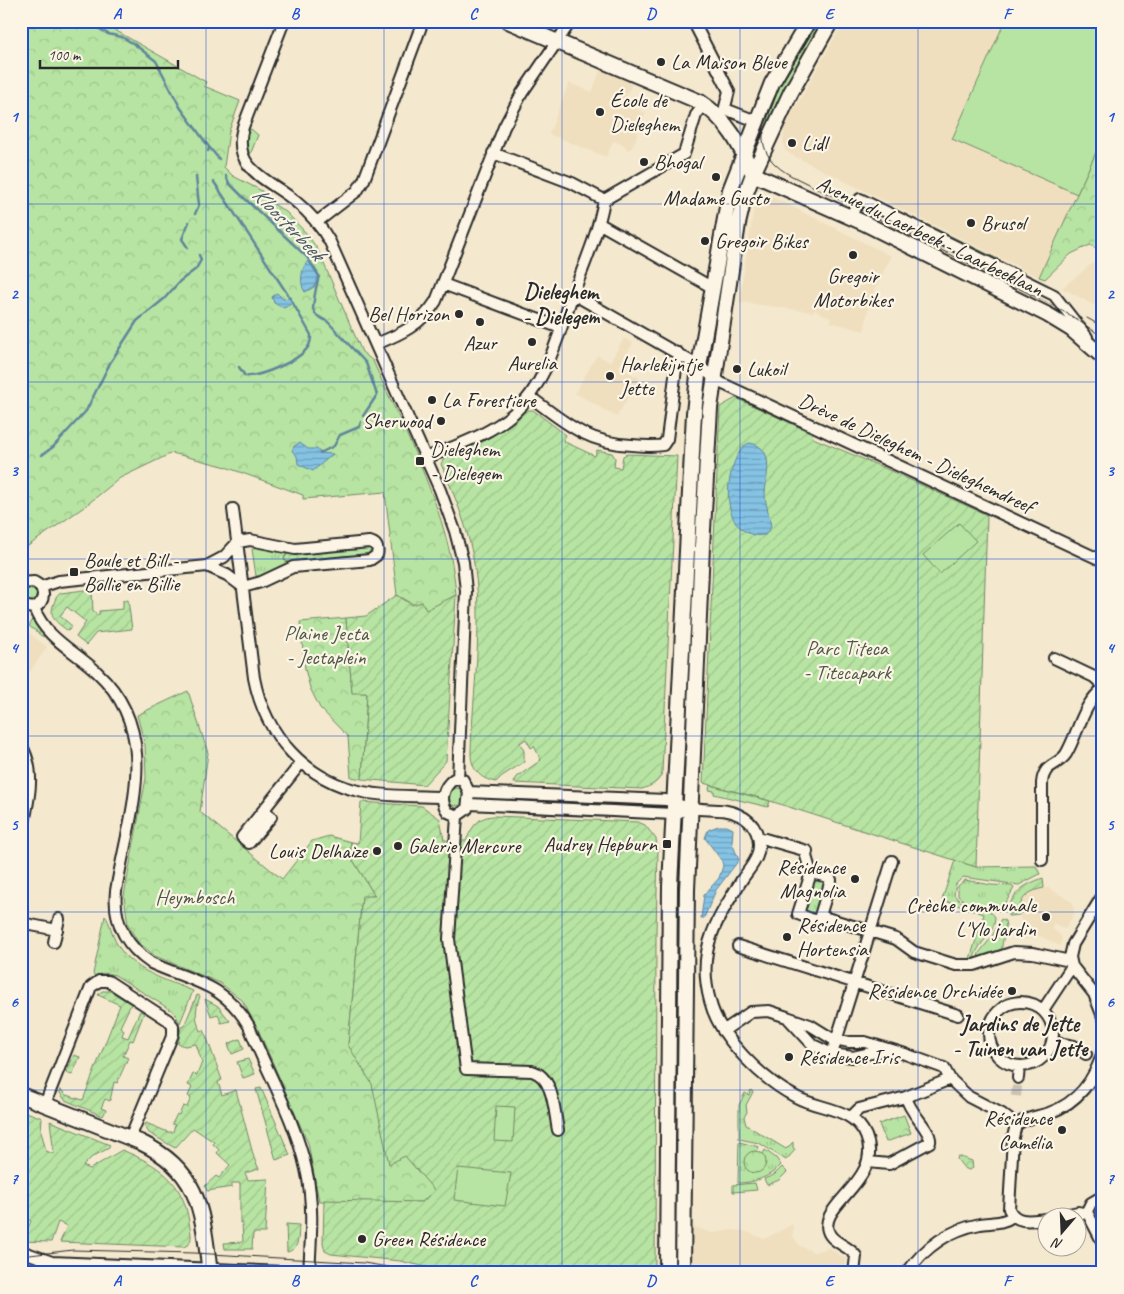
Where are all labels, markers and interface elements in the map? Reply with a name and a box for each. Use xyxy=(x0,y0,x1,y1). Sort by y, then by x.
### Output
text: A xyxy=(113,4,123,24)
text: B xyxy=(291,4,301,24)
text: C xyxy=(469,4,479,24)
text: D xyxy=(646,4,657,24)
text: E xyxy=(825,4,836,24)
text: F xyxy=(1003,4,1014,24)
scale bar xyxy=(40,38,178,70)
text: 100 m xyxy=(48,46,82,65)
place label: La Maison Bleue xyxy=(671,49,789,75)
marker: La Maison Bleue xyxy=(655,56,667,68)
place label: École de Dieleghem xyxy=(610,87,681,137)
marker: École de Dieleghem xyxy=(594,106,606,118)
text: 1 xyxy=(10,107,19,127)
text: 1 xyxy=(1106,107,1115,127)
place label: Lidl xyxy=(802,130,830,156)
marker: Lidl xyxy=(786,137,798,149)
place label: Bhogal xyxy=(654,149,705,175)
marker: Bhogal xyxy=(638,156,650,168)
street label: Avenue du Laerbeek - Laarbeeklaan xyxy=(813,170,1048,302)
marker: Madame Gusto xyxy=(710,171,722,183)
water label: Kloosterbeek xyxy=(246,181,333,269)
place label: Madame Gusto xyxy=(663,185,771,211)
place label: Brusol xyxy=(981,210,1029,236)
marker: Brusol xyxy=(965,217,977,229)
place label: Gregoir Bikes xyxy=(715,228,810,254)
marker: Gregoir Bikes xyxy=(699,235,711,247)
marker: Gregoir Motorbikes xyxy=(847,249,859,261)
place label: Gregoir Motorbikes xyxy=(813,263,895,313)
district label: Dieleghem - Dielegem xyxy=(523,278,601,331)
text: 2 xyxy=(10,284,19,304)
text: 2 xyxy=(1106,284,1115,304)
place label: Bel Horizon xyxy=(368,301,450,327)
marker: Bel Horizon xyxy=(453,308,465,320)
marker: Azur xyxy=(474,316,486,328)
place label: Azur xyxy=(464,330,498,356)
marker: Aurelia xyxy=(526,336,538,348)
place label: Aurelia xyxy=(507,350,558,376)
place label: Harlekijntje Jette xyxy=(619,351,704,401)
place label: Lukoil xyxy=(747,356,789,382)
marker: Lukoil xyxy=(731,363,743,375)
marker: Harlekijntje Jette xyxy=(604,370,616,382)
place label: La Forestiere xyxy=(442,387,537,413)
street label: Drève de Dieleghem - Dieleghemdreef xyxy=(794,387,1042,521)
marker: La Forestiere xyxy=(426,394,438,406)
place label: Sherwood xyxy=(362,408,435,434)
marker: Sherwood xyxy=(435,415,447,427)
place label: Dieleghem - Dielegem xyxy=(430,436,503,486)
marker: Dieleghem - Dielegem xyxy=(414,455,426,467)
text: 3 xyxy=(10,461,19,481)
text: 3 xyxy=(1106,461,1115,481)
place label: Boule et Bill - Bollie en Billie xyxy=(84,547,181,597)
marker: Boule et Bill - Bollie en Billie xyxy=(68,566,80,578)
park label: Plaine Jecta - Jectaplein xyxy=(284,620,370,670)
park label: Parc Titeca - Titecapark xyxy=(803,635,892,685)
text: 4 xyxy=(10,638,19,658)
text: 4 xyxy=(1106,638,1115,658)
text: 5 xyxy=(11,815,20,835)
text: 5 xyxy=(1107,815,1116,835)
place label: Audrey Hepburn xyxy=(544,831,658,857)
place label: Galerie Mercure xyxy=(408,833,522,859)
place label: Louis Delhaize xyxy=(269,838,369,864)
marker: Audrey Hepburn xyxy=(661,838,673,850)
marker: Galerie Mercure xyxy=(392,840,404,852)
marker: Louis Delhaize xyxy=(371,845,383,857)
place label: Résidence Magnolia xyxy=(777,854,847,904)
marker: Résidence Magnolia xyxy=(849,873,861,885)
park label: Heymbosch xyxy=(155,884,235,910)
place label: Crèche communale L'Ylo jardin xyxy=(906,892,1037,942)
marker: Crèche communale L'Ylo jardin xyxy=(1040,911,1052,923)
place label: Résidence Hortensia xyxy=(797,912,869,962)
marker: Résidence Hortensia xyxy=(781,931,793,943)
place label: Résidence Orchidée xyxy=(868,978,1004,1004)
marker: Résidence Orchidée xyxy=(1006,985,1018,997)
text: 6 xyxy=(10,992,19,1012)
text: 6 xyxy=(1106,992,1115,1012)
district label: Jardins de Jette - Tuinen van Jette xyxy=(953,1010,1089,1063)
place label: Résidence Iris xyxy=(799,1044,901,1070)
marker: Résidence Iris xyxy=(783,1051,795,1063)
place label: Résidence Camélia xyxy=(984,1105,1054,1155)
marker: Résidence Camélia xyxy=(1056,1124,1068,1136)
text: 7 xyxy=(10,1169,19,1189)
text: 7 xyxy=(1106,1169,1115,1189)
north arrow xyxy=(1036,1206,1086,1256)
place label: Green Résidence xyxy=(372,1226,486,1252)
marker: Green Résidence xyxy=(356,1233,368,1245)
text: N xyxy=(1049,1234,1065,1253)
text: A xyxy=(113,1271,123,1291)
text: B xyxy=(291,1271,301,1291)
text: C xyxy=(469,1271,479,1291)
text: D xyxy=(646,1271,657,1291)
text: E xyxy=(825,1271,836,1291)
text: F xyxy=(1003,1271,1014,1291)

